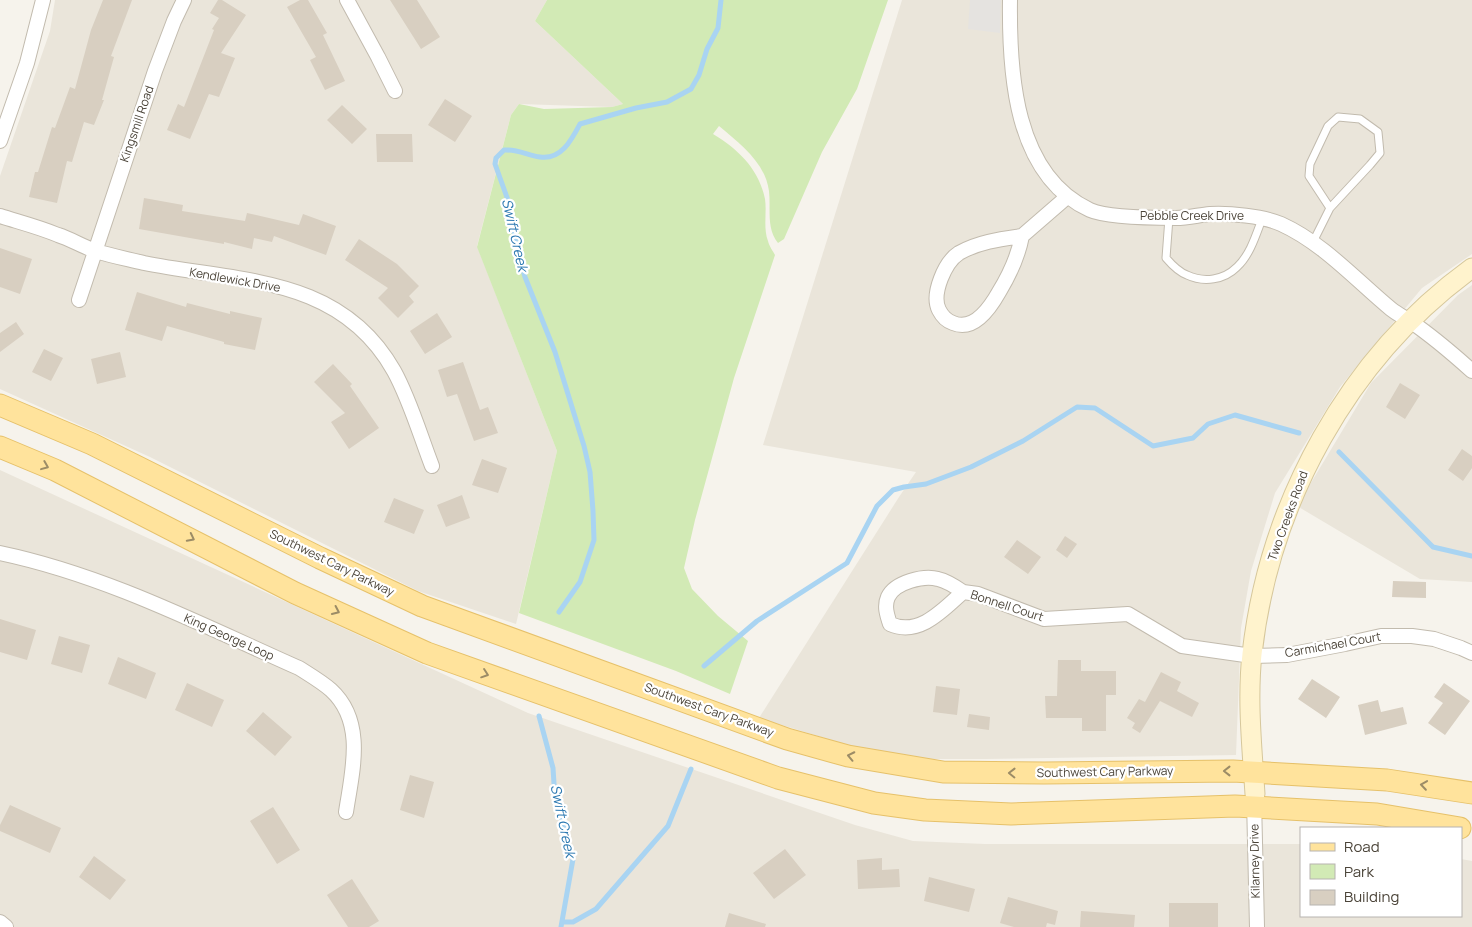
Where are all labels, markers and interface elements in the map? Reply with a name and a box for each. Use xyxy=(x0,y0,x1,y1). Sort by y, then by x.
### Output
street label: Kingsmill Road xyxy=(115,83,158,164)
water label: Swift Creek xyxy=(498,197,534,275)
street label: Pebble Creek Drive xyxy=(1140,207,1244,224)
street label: Kendlewick Drive xyxy=(188,263,282,296)
one-way arrow xyxy=(40,460,49,470)
street label: Two Creeks Road xyxy=(1263,468,1312,563)
street label: Southwest Cary Parkway xyxy=(267,525,398,600)
one-way arrow xyxy=(185,532,194,542)
street label: Bonnell Court xyxy=(969,586,1046,625)
one-way arrow xyxy=(331,605,340,615)
street label: King George Loop xyxy=(181,609,277,664)
street label: Carmichael Court xyxy=(1284,628,1382,661)
one-way arrow xyxy=(481,668,489,678)
street label: Southwest Cary Parkway xyxy=(642,678,777,741)
one-way arrow xyxy=(847,751,855,762)
street label: Southwest Cary Parkway xyxy=(1037,762,1174,781)
one-way arrow xyxy=(1223,766,1230,776)
one-way arrow xyxy=(1008,768,1016,778)
one-way arrow xyxy=(1420,780,1428,791)
water label: Swift Creek xyxy=(546,783,581,861)
street label: Kilarney Drive xyxy=(1245,824,1264,898)
legend xyxy=(1300,827,1462,917)
text: Road xyxy=(1344,836,1380,857)
text: Park xyxy=(1344,861,1374,882)
text: Building xyxy=(1344,886,1399,907)

